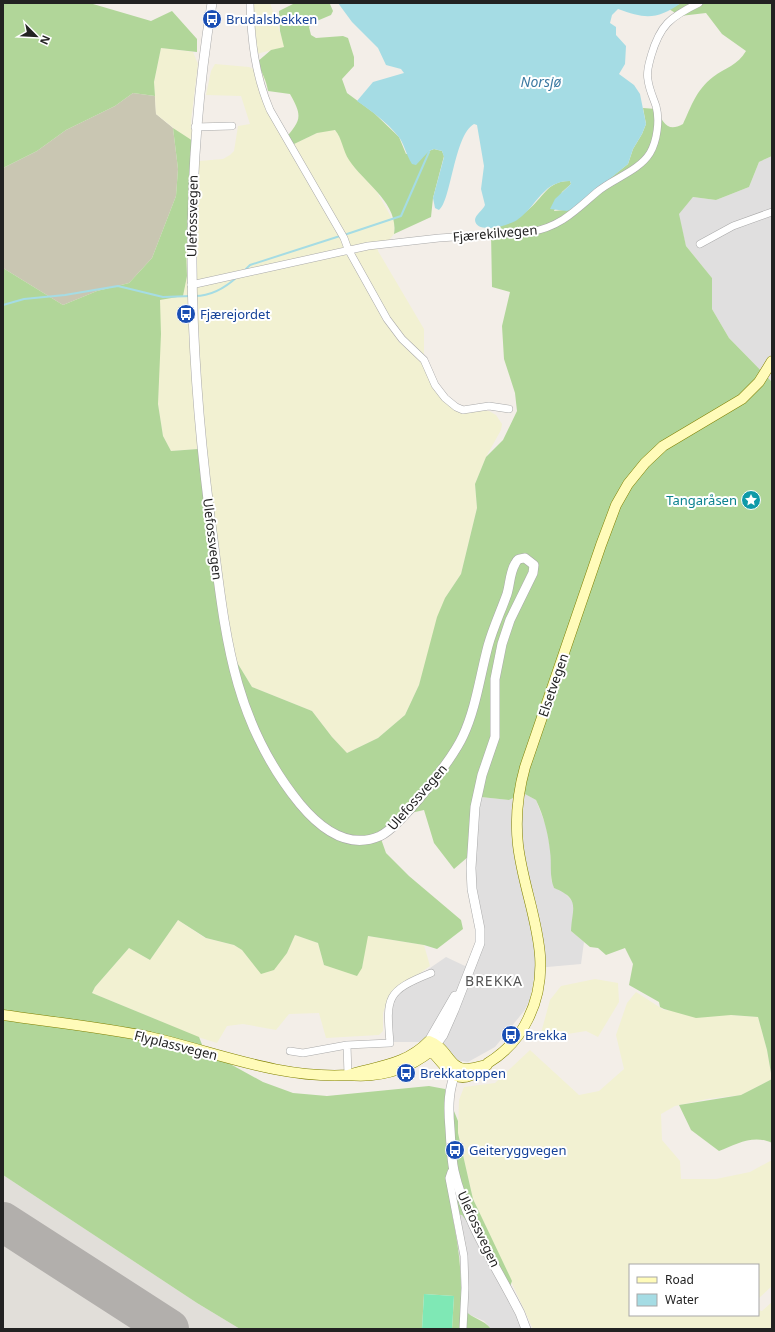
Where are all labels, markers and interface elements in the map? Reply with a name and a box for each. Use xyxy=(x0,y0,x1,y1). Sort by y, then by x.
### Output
bus stop icon: Brudalsbekken xyxy=(201,8,223,30)
place label: Brudalsbekken xyxy=(226,10,317,28)
north arrow xyxy=(16,16,56,56)
text: N xyxy=(37,33,54,47)
water label: Norsjø xyxy=(521,72,562,91)
street label: Ulefossvegen xyxy=(182,175,202,257)
street label: Fjærekilvegen xyxy=(452,220,538,246)
bus stop icon: Fjærejordet xyxy=(175,303,197,325)
place label: Fjærejordet xyxy=(200,305,270,323)
place icon: Tangaråsen xyxy=(740,489,762,511)
place label: Tangaråsen xyxy=(666,491,737,509)
street label: Ulefossvegen xyxy=(199,497,227,581)
street label: Elsetvegen xyxy=(534,651,572,719)
street label: Ulefossvegen xyxy=(383,760,451,834)
district label: BREKKA xyxy=(465,971,523,990)
bus stop icon: Brekka xyxy=(500,1024,522,1046)
street label: Flyplassvegen xyxy=(133,1026,219,1064)
place label: Brekka xyxy=(525,1026,567,1044)
bus stop icon: Brekkatoppen xyxy=(395,1062,417,1084)
place label: Brekkatoppen xyxy=(420,1064,506,1082)
bus stop icon: Geiteryggvegen xyxy=(444,1139,466,1161)
place label: Geiteryggvegen xyxy=(469,1141,566,1159)
street label: Ulefossvegen xyxy=(453,1188,505,1270)
legend xyxy=(629,1264,759,1316)
text: Road xyxy=(665,1271,694,1288)
text: Water xyxy=(665,1291,699,1308)

